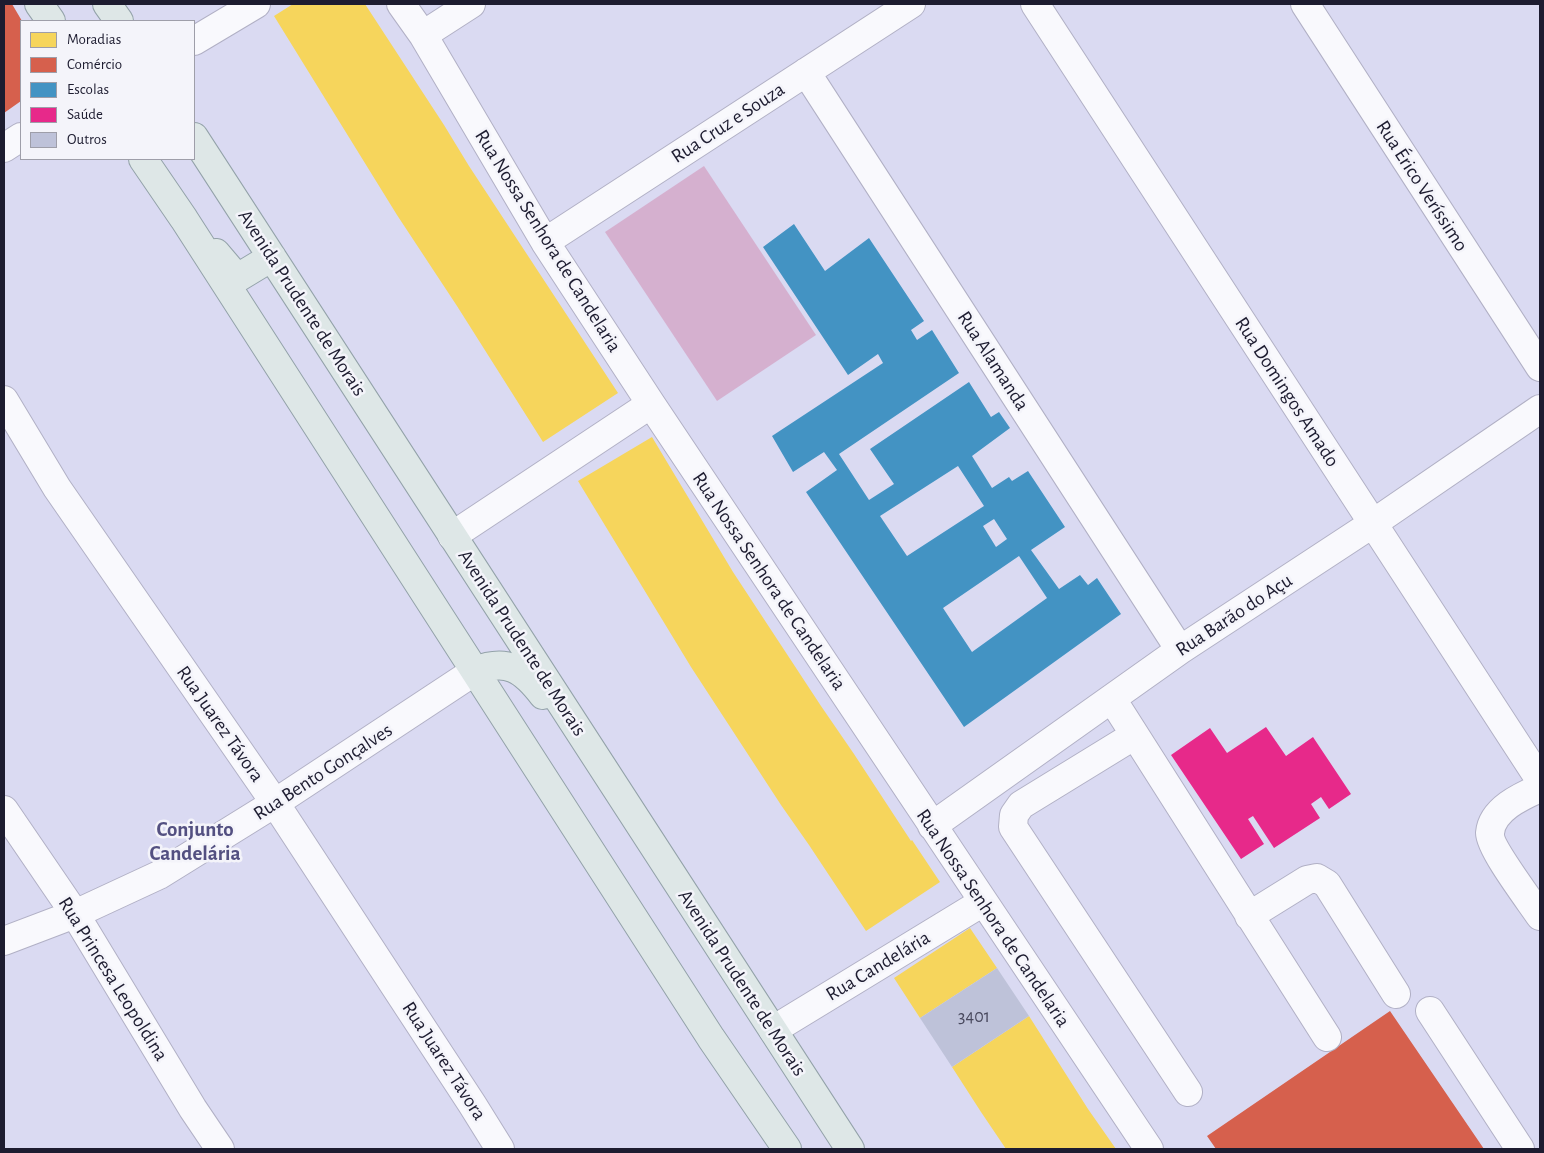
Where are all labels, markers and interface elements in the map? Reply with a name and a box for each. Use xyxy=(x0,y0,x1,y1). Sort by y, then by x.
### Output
legend xyxy=(20,20,195,160)
text: Moradias xyxy=(67,32,121,47)
text: Comércio xyxy=(67,57,122,72)
street label: Rua Cruz e Souza xyxy=(667,77,789,169)
text: Escolas xyxy=(67,82,109,97)
text: Saúde xyxy=(67,107,103,122)
street label: Rua Érico Veríssimo xyxy=(1371,116,1473,256)
street label: Rua Nossa Senhora de Candelaria xyxy=(469,125,627,357)
text: Outros xyxy=(67,132,107,147)
street label: Avenida Prudente de Morais xyxy=(233,205,371,401)
street label: Rua Alamanda xyxy=(952,307,1034,415)
street label: Rua Domingos Amado xyxy=(1230,312,1344,472)
street label: Rua Nossa Senhora de Candelaria xyxy=(687,467,851,695)
street label: Avenida Prudente de Morais xyxy=(453,545,591,741)
street label: Rua Barão do Açu xyxy=(1171,568,1297,662)
street label: Rua Juarez Távora xyxy=(171,661,269,787)
street label: Rua Bento Gonçalves xyxy=(249,718,397,826)
street label: Rua Nossa Senhora de Candelaria xyxy=(911,804,1075,1032)
district label: Conjunto Candelária xyxy=(149,817,241,867)
street label: Avenida Prudente de Morais xyxy=(673,885,811,1081)
street label: Rua Princesa Leopoldina xyxy=(53,893,173,1065)
street label: Rua Candelária xyxy=(822,926,934,1006)
street label: Rua Juarez Távora xyxy=(397,997,491,1125)
house number: 3401 xyxy=(958,1006,990,1028)

